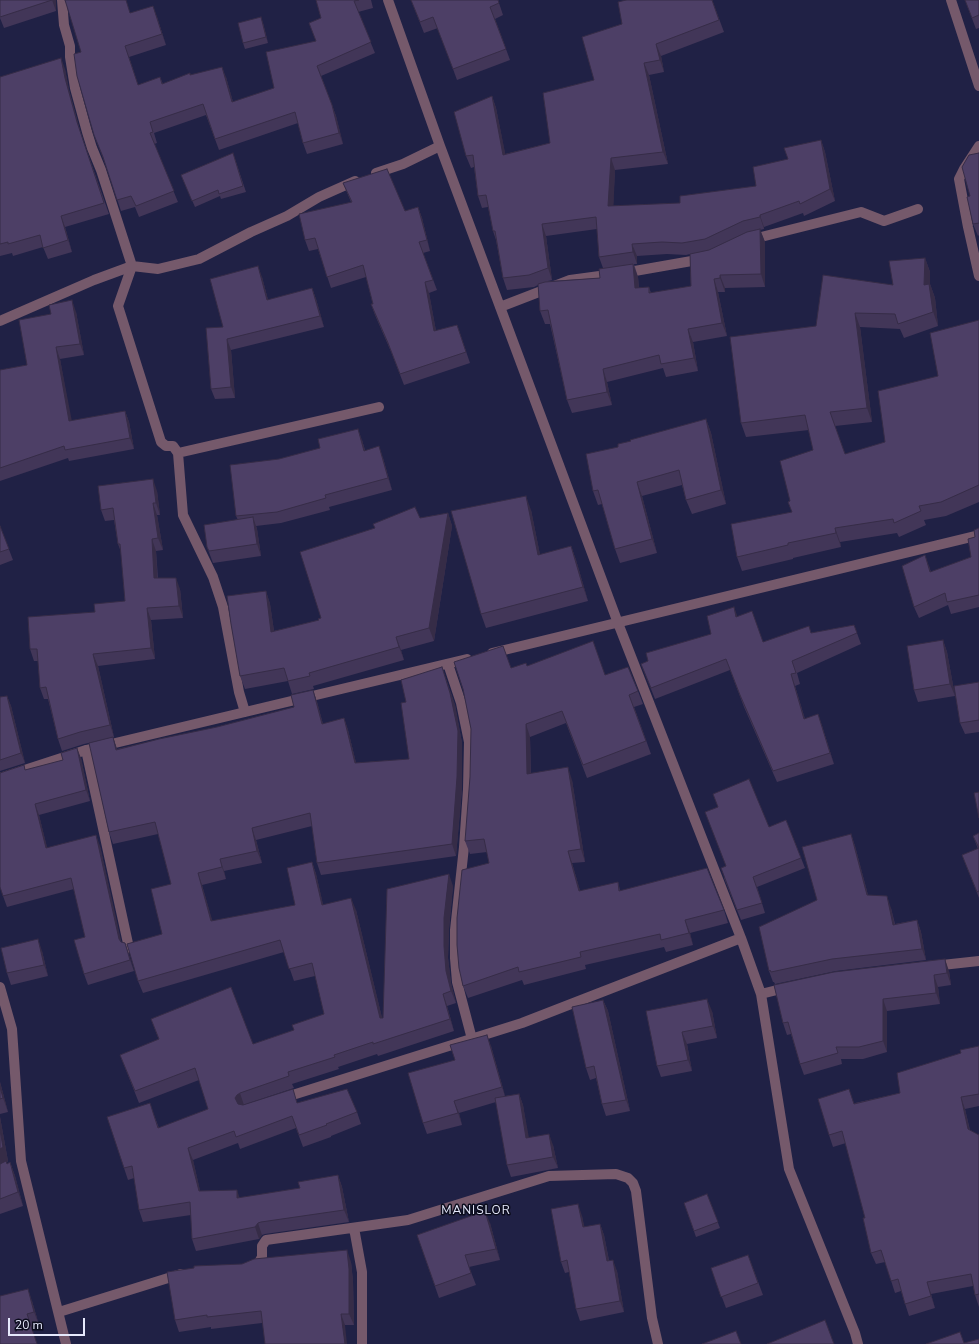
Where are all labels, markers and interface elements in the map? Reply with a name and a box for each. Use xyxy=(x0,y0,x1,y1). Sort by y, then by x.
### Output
district label: MANISLOR xyxy=(441,1204,511,1218)
scale bar xyxy=(10,1310,87,1336)
text: 20 m xyxy=(15,1317,43,1333)

